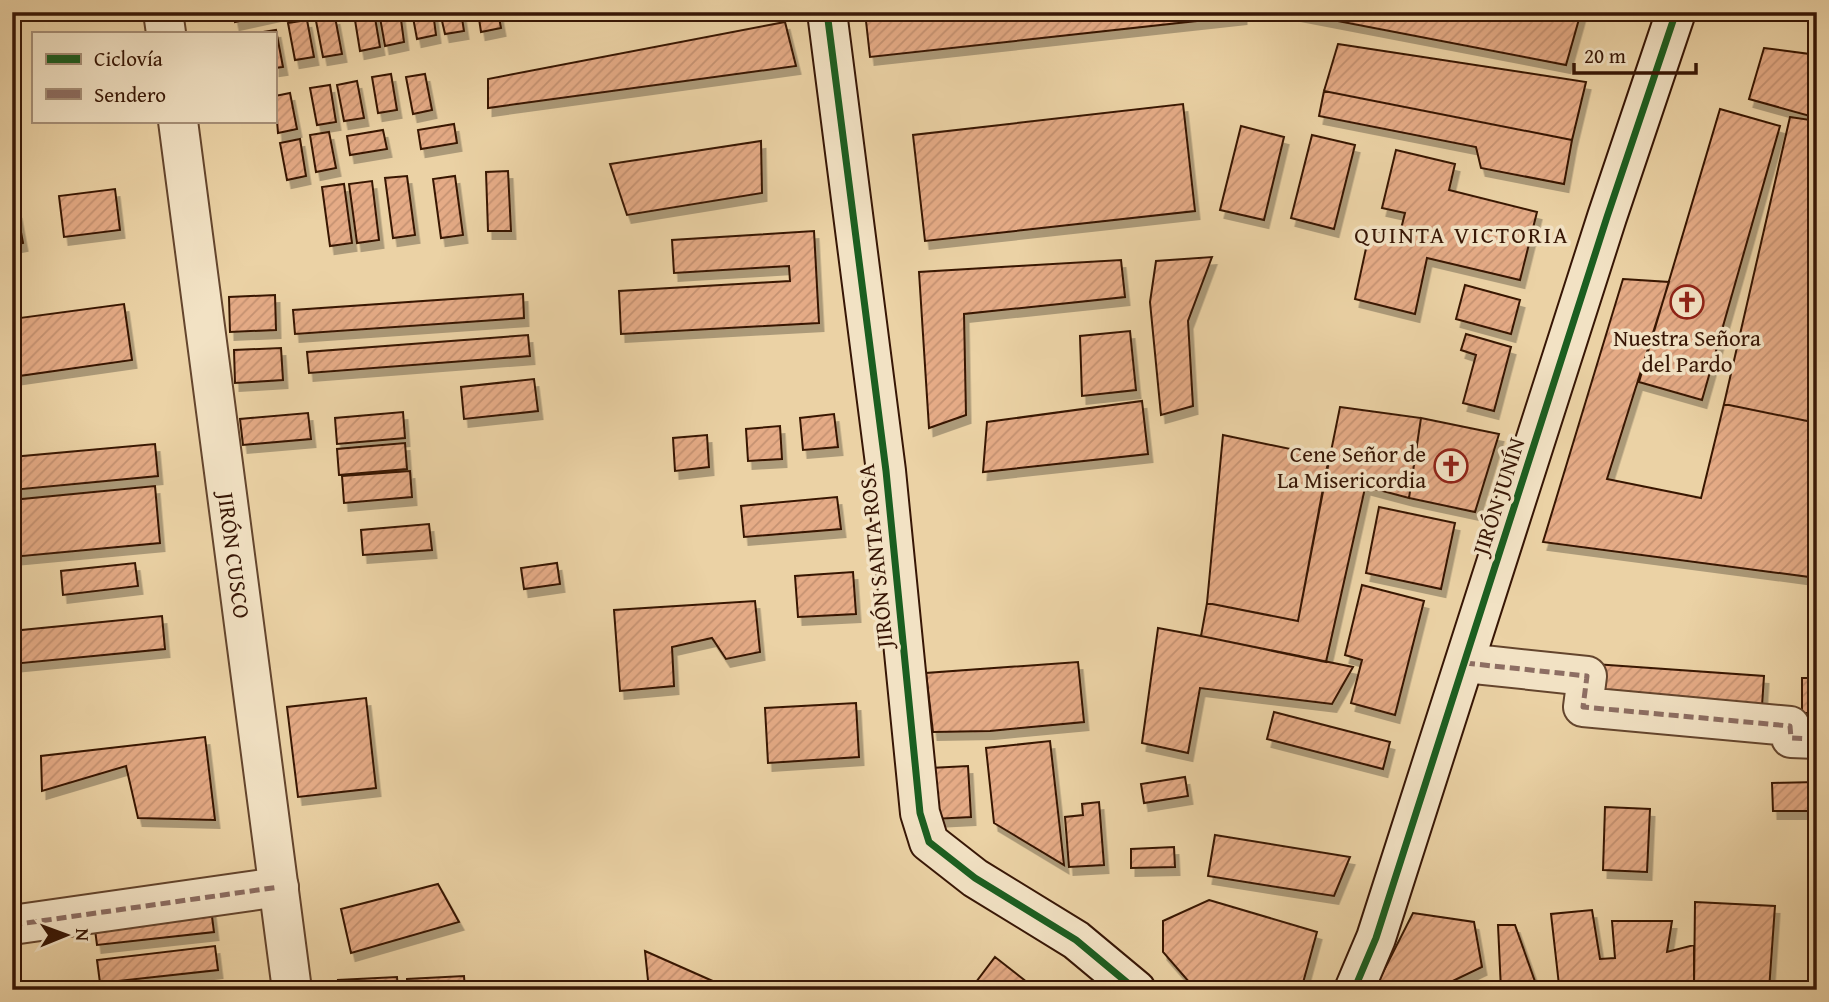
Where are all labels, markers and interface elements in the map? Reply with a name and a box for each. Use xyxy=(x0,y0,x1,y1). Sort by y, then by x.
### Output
legend xyxy=(32,32,276,122)
scale bar xyxy=(1574,32,1696,76)
text: 20 m xyxy=(1584,40,1626,71)
text: Ciclovía xyxy=(94,43,163,74)
text: Sendero xyxy=(94,79,166,110)
district label: QUINTA VICTORIA xyxy=(1354,217,1570,252)
church icon: Nuestra Señora del Pardo xyxy=(1668,283,1706,321)
place label: Nuestra Señora del Pardo xyxy=(1613,321,1761,380)
street label: JIRÓN JUNÍN xyxy=(1463,433,1532,562)
place label: Cene Señor de La Misericordia xyxy=(1277,437,1426,496)
church icon: Cene Señor de La Misericordia xyxy=(1432,447,1470,485)
street label: JIRÓN SANTA ROSA xyxy=(849,462,901,653)
street label: JIRÓN CUSCO xyxy=(210,487,260,620)
north arrow xyxy=(32,900,102,970)
text: N xyxy=(69,928,97,942)

